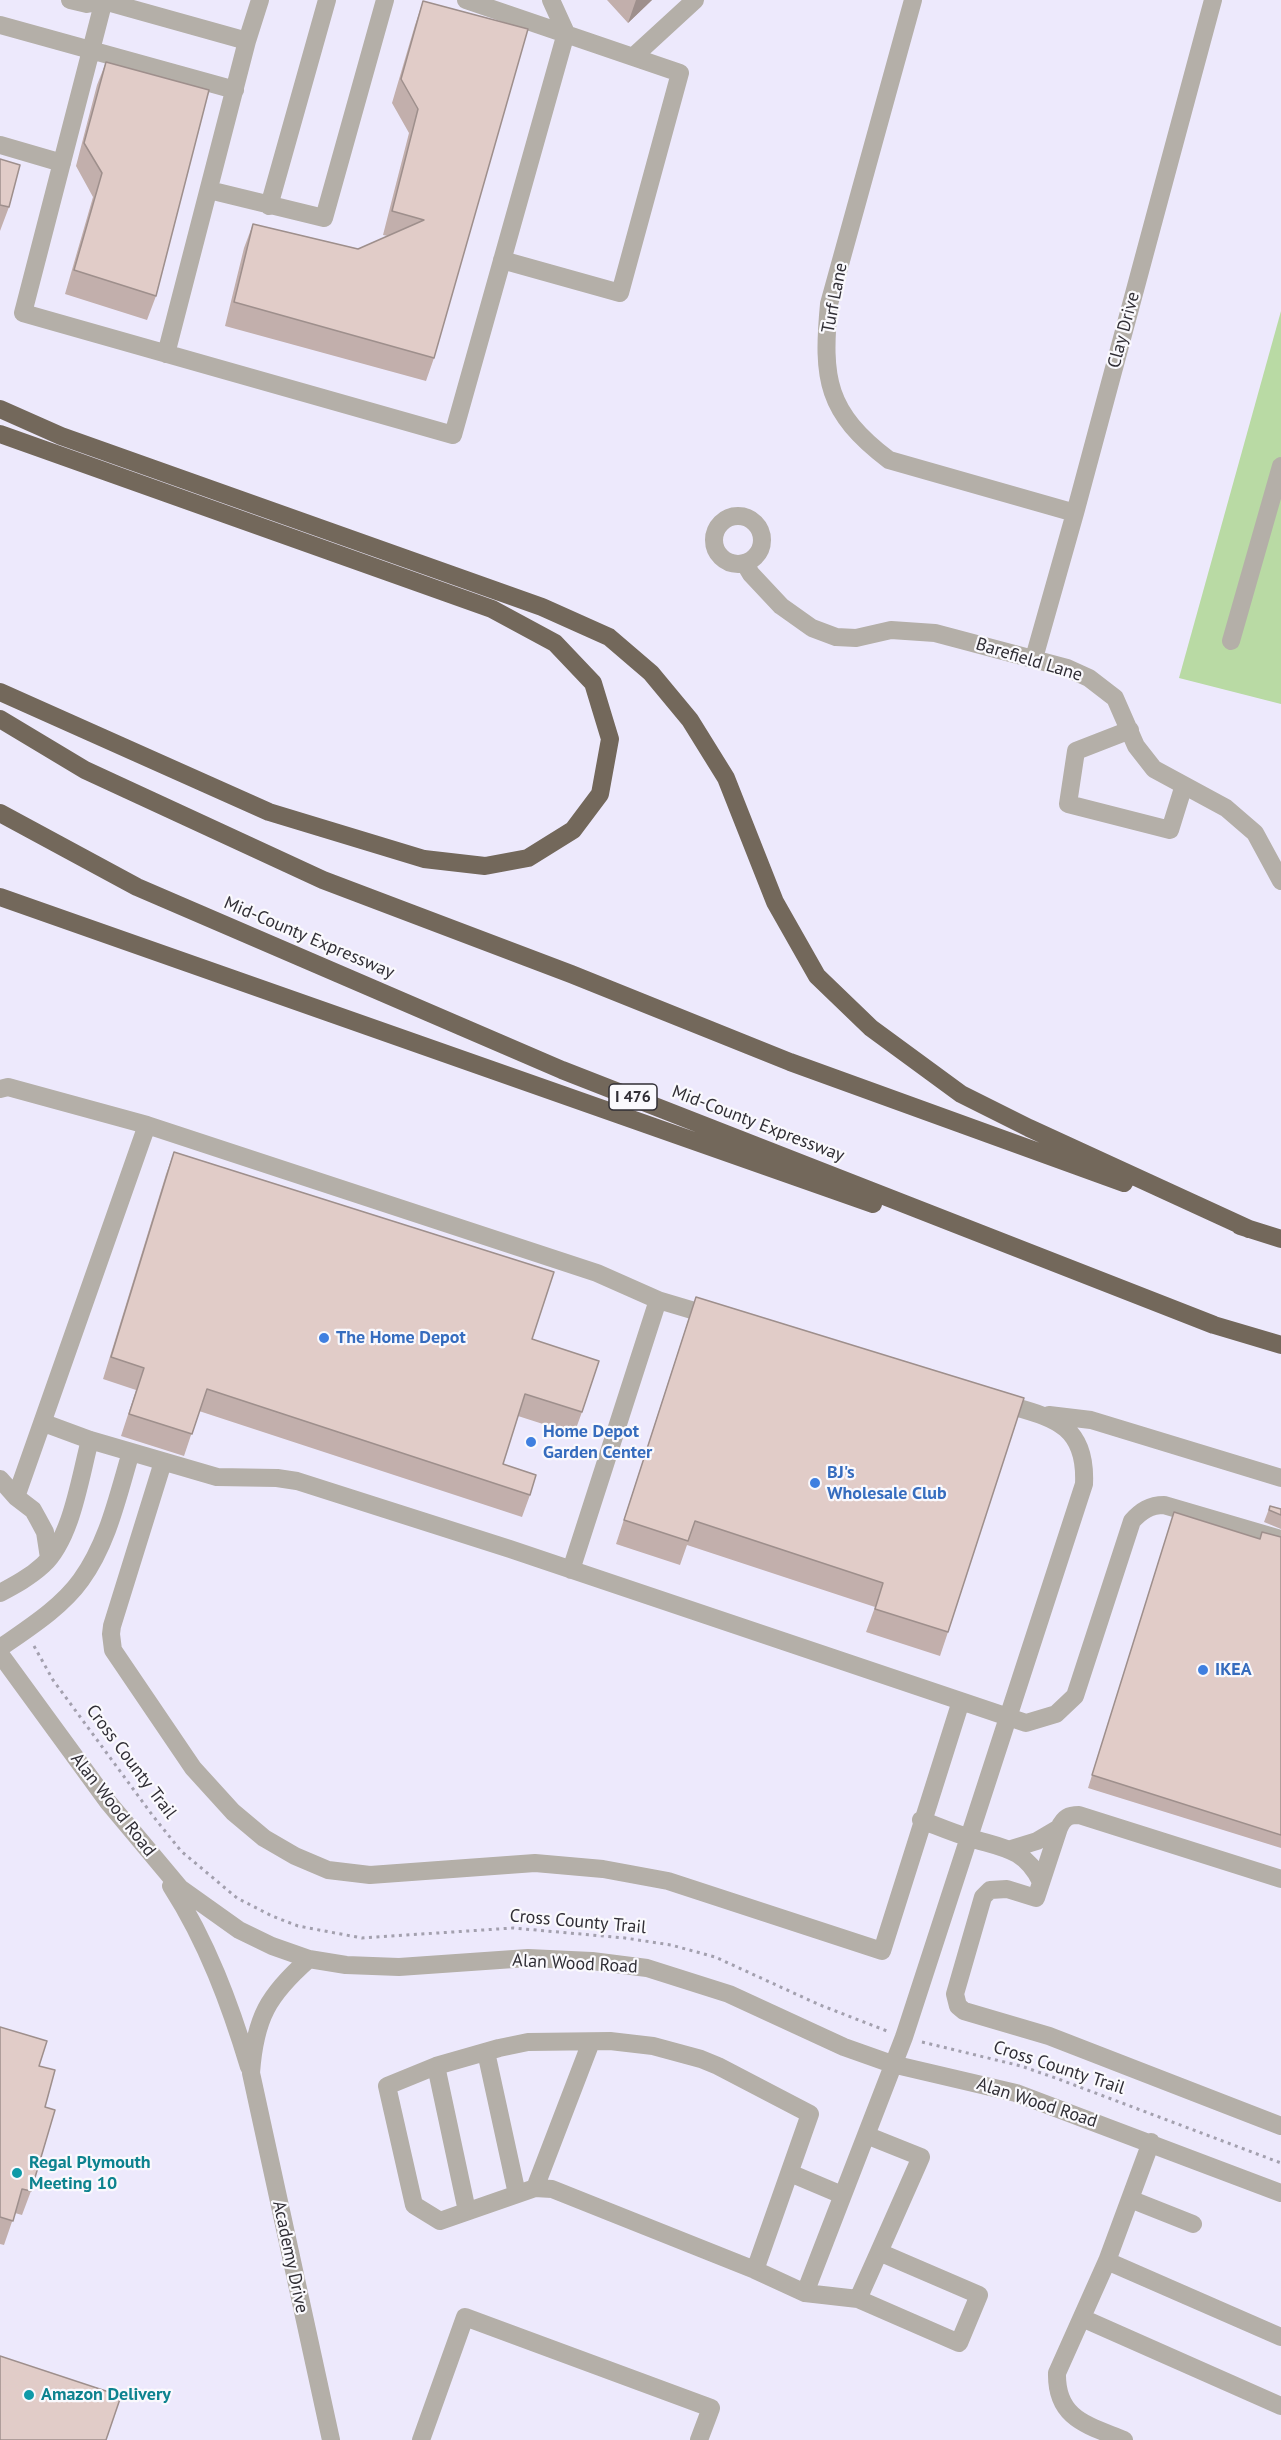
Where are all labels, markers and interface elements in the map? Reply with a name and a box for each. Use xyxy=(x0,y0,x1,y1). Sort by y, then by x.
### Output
street label: Turf Lane xyxy=(818,261,852,335)
street label: Clay Drive xyxy=(1103,290,1145,370)
street label: Barefield Lane xyxy=(973,634,1085,686)
street label: Mid-County Expressway xyxy=(221,892,397,984)
street label: Mid-County Expressway xyxy=(669,1081,847,1167)
road number: I 476 xyxy=(609,1084,657,1110)
place label: The Home Depot xyxy=(336,1327,466,1349)
marker: The Home Depot xyxy=(317,1331,331,1345)
place label: Home Depot Garden Center xyxy=(543,1421,652,1464)
marker: Home Depot Garden Center xyxy=(524,1435,538,1449)
place label: BJ's Wholesale Club xyxy=(827,1462,947,1504)
marker: BJ's Wholesale Club xyxy=(808,1476,822,1490)
place label: IKEA xyxy=(1215,1659,1252,1681)
marker: IKEA xyxy=(1196,1663,1210,1677)
street label: Cross County Trail xyxy=(81,1701,181,1823)
street label: Alan Wood Road xyxy=(66,1749,160,1861)
street label: Cross County Trail xyxy=(509,1905,647,1939)
street label: Alan Wood Road xyxy=(512,1950,638,1978)
street label: Cross County Trail xyxy=(990,2037,1128,2099)
street label: Alan Wood Road xyxy=(974,2073,1100,2133)
place label: Regal Plymouth Meeting 10 xyxy=(29,2152,151,2194)
marker: Regal Plymouth Meeting 10 xyxy=(10,2166,24,2180)
street label: Academy Drive xyxy=(268,2199,312,2315)
place label: Amazon Delivery xyxy=(41,2384,171,2406)
marker: Amazon Delivery xyxy=(22,2388,36,2402)

